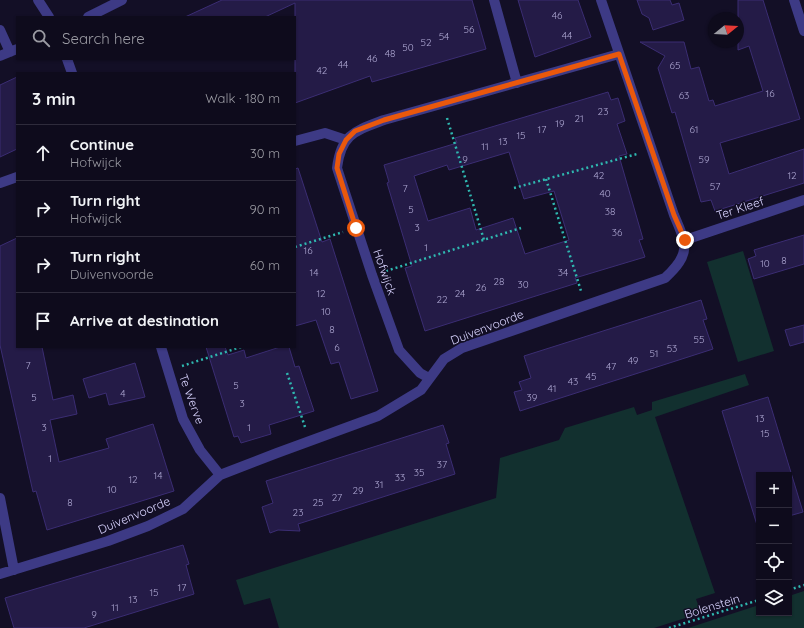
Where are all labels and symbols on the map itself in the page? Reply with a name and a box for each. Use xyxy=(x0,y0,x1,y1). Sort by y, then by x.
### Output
house number: 46 xyxy=(552,9,563,22)
north arrow xyxy=(708,12,744,48)
house number: 56 xyxy=(464,23,475,36)
house number: 44 xyxy=(562,29,572,42)
house number: 54 xyxy=(439,30,449,43)
house number: 52 xyxy=(421,36,432,49)
house number: 50 xyxy=(402,41,414,54)
house number: 48 xyxy=(385,47,395,60)
house number: 46 xyxy=(367,52,378,65)
house number: 44 xyxy=(338,58,348,71)
house number: 65 xyxy=(670,59,680,72)
house number: 42 xyxy=(317,64,328,77)
house number: 16 xyxy=(765,87,775,100)
house number: 63 xyxy=(679,89,689,102)
house number: 23 xyxy=(598,105,608,118)
house number: 21 xyxy=(574,112,584,125)
house number: 19 xyxy=(555,117,565,130)
house number: 17 xyxy=(538,123,546,136)
house number: 61 xyxy=(689,123,699,136)
house number: 15 xyxy=(516,129,526,142)
house number: 13 xyxy=(499,135,507,148)
house number: 11 xyxy=(481,140,489,153)
house number: 9 xyxy=(462,153,468,166)
house number: 59 xyxy=(698,153,710,166)
house number: 42 xyxy=(594,169,605,182)
house number: 12 xyxy=(787,169,797,182)
house number: 57 xyxy=(710,180,720,193)
house number: 7 xyxy=(402,182,408,195)
house number: 40 xyxy=(599,187,611,200)
street label: Ter Kleef xyxy=(714,193,766,223)
house number: 5 xyxy=(408,203,414,216)
house number: 38 xyxy=(605,205,615,218)
route start xyxy=(347,219,365,237)
house number: 3 xyxy=(414,221,420,234)
house number: 36 xyxy=(612,226,623,239)
route end xyxy=(676,231,694,249)
house number: 1 xyxy=(424,241,428,254)
house number: 16 xyxy=(303,244,313,257)
street label: Hofwijck xyxy=(370,247,400,297)
house number: 8 xyxy=(781,254,787,267)
house number: 10 xyxy=(760,257,770,270)
house number: 14 xyxy=(310,266,318,279)
house number: 34 xyxy=(558,266,568,279)
house number: 28 xyxy=(494,275,504,288)
house number: 30 xyxy=(517,278,529,291)
house number: 26 xyxy=(476,281,487,294)
house number: 12 xyxy=(316,287,326,300)
house number: 24 xyxy=(455,287,465,300)
house number: 22 xyxy=(436,293,448,306)
house number: 10 xyxy=(321,305,331,318)
street label: Duivenvoorde xyxy=(448,306,526,348)
house number: 8 xyxy=(329,323,335,336)
house number: 55 xyxy=(694,333,704,346)
house number: 6 xyxy=(334,341,340,354)
house number: 53 xyxy=(667,342,677,355)
house number: 51 xyxy=(649,347,659,360)
house number: 49 xyxy=(628,354,639,367)
house number: 7 xyxy=(25,359,31,372)
house number: 47 xyxy=(606,360,616,373)
house number: 45 xyxy=(586,370,596,383)
street label: Te Werve xyxy=(176,372,208,426)
house number: 43 xyxy=(568,375,578,388)
house number: 5 xyxy=(233,379,239,392)
house number: 41 xyxy=(548,382,556,395)
house number: 4 xyxy=(120,387,126,400)
house number: 5 xyxy=(31,391,37,404)
house number: 39 xyxy=(527,391,538,404)
house number: 3 xyxy=(239,397,245,410)
house number: 13 xyxy=(756,412,764,425)
house number: 3 xyxy=(41,421,47,434)
house number: 1 xyxy=(247,421,251,434)
house number: 15 xyxy=(760,427,770,440)
house number: 1 xyxy=(48,452,52,465)
house number: 37 xyxy=(437,458,447,471)
house number: 35 xyxy=(414,466,424,479)
house number: 14 xyxy=(154,469,162,482)
house number: 33 xyxy=(395,471,405,484)
house number: 12 xyxy=(128,473,138,486)
house number: 31 xyxy=(375,478,383,491)
house number: 10 xyxy=(107,483,117,496)
house number: 29 xyxy=(352,484,364,497)
house number: 27 xyxy=(332,491,342,504)
street label: Duivenvoorde xyxy=(96,493,173,537)
house number: 8 xyxy=(67,496,73,509)
house number: 25 xyxy=(313,496,324,509)
house number: 23 xyxy=(293,506,303,519)
house number: 17 xyxy=(178,581,186,594)
house number: 15 xyxy=(149,586,159,599)
street label: Bolenstein xyxy=(682,590,742,622)
house number: 13 xyxy=(129,593,137,606)
house number: 11 xyxy=(111,601,119,614)
house number: 9 xyxy=(91,608,97,621)

